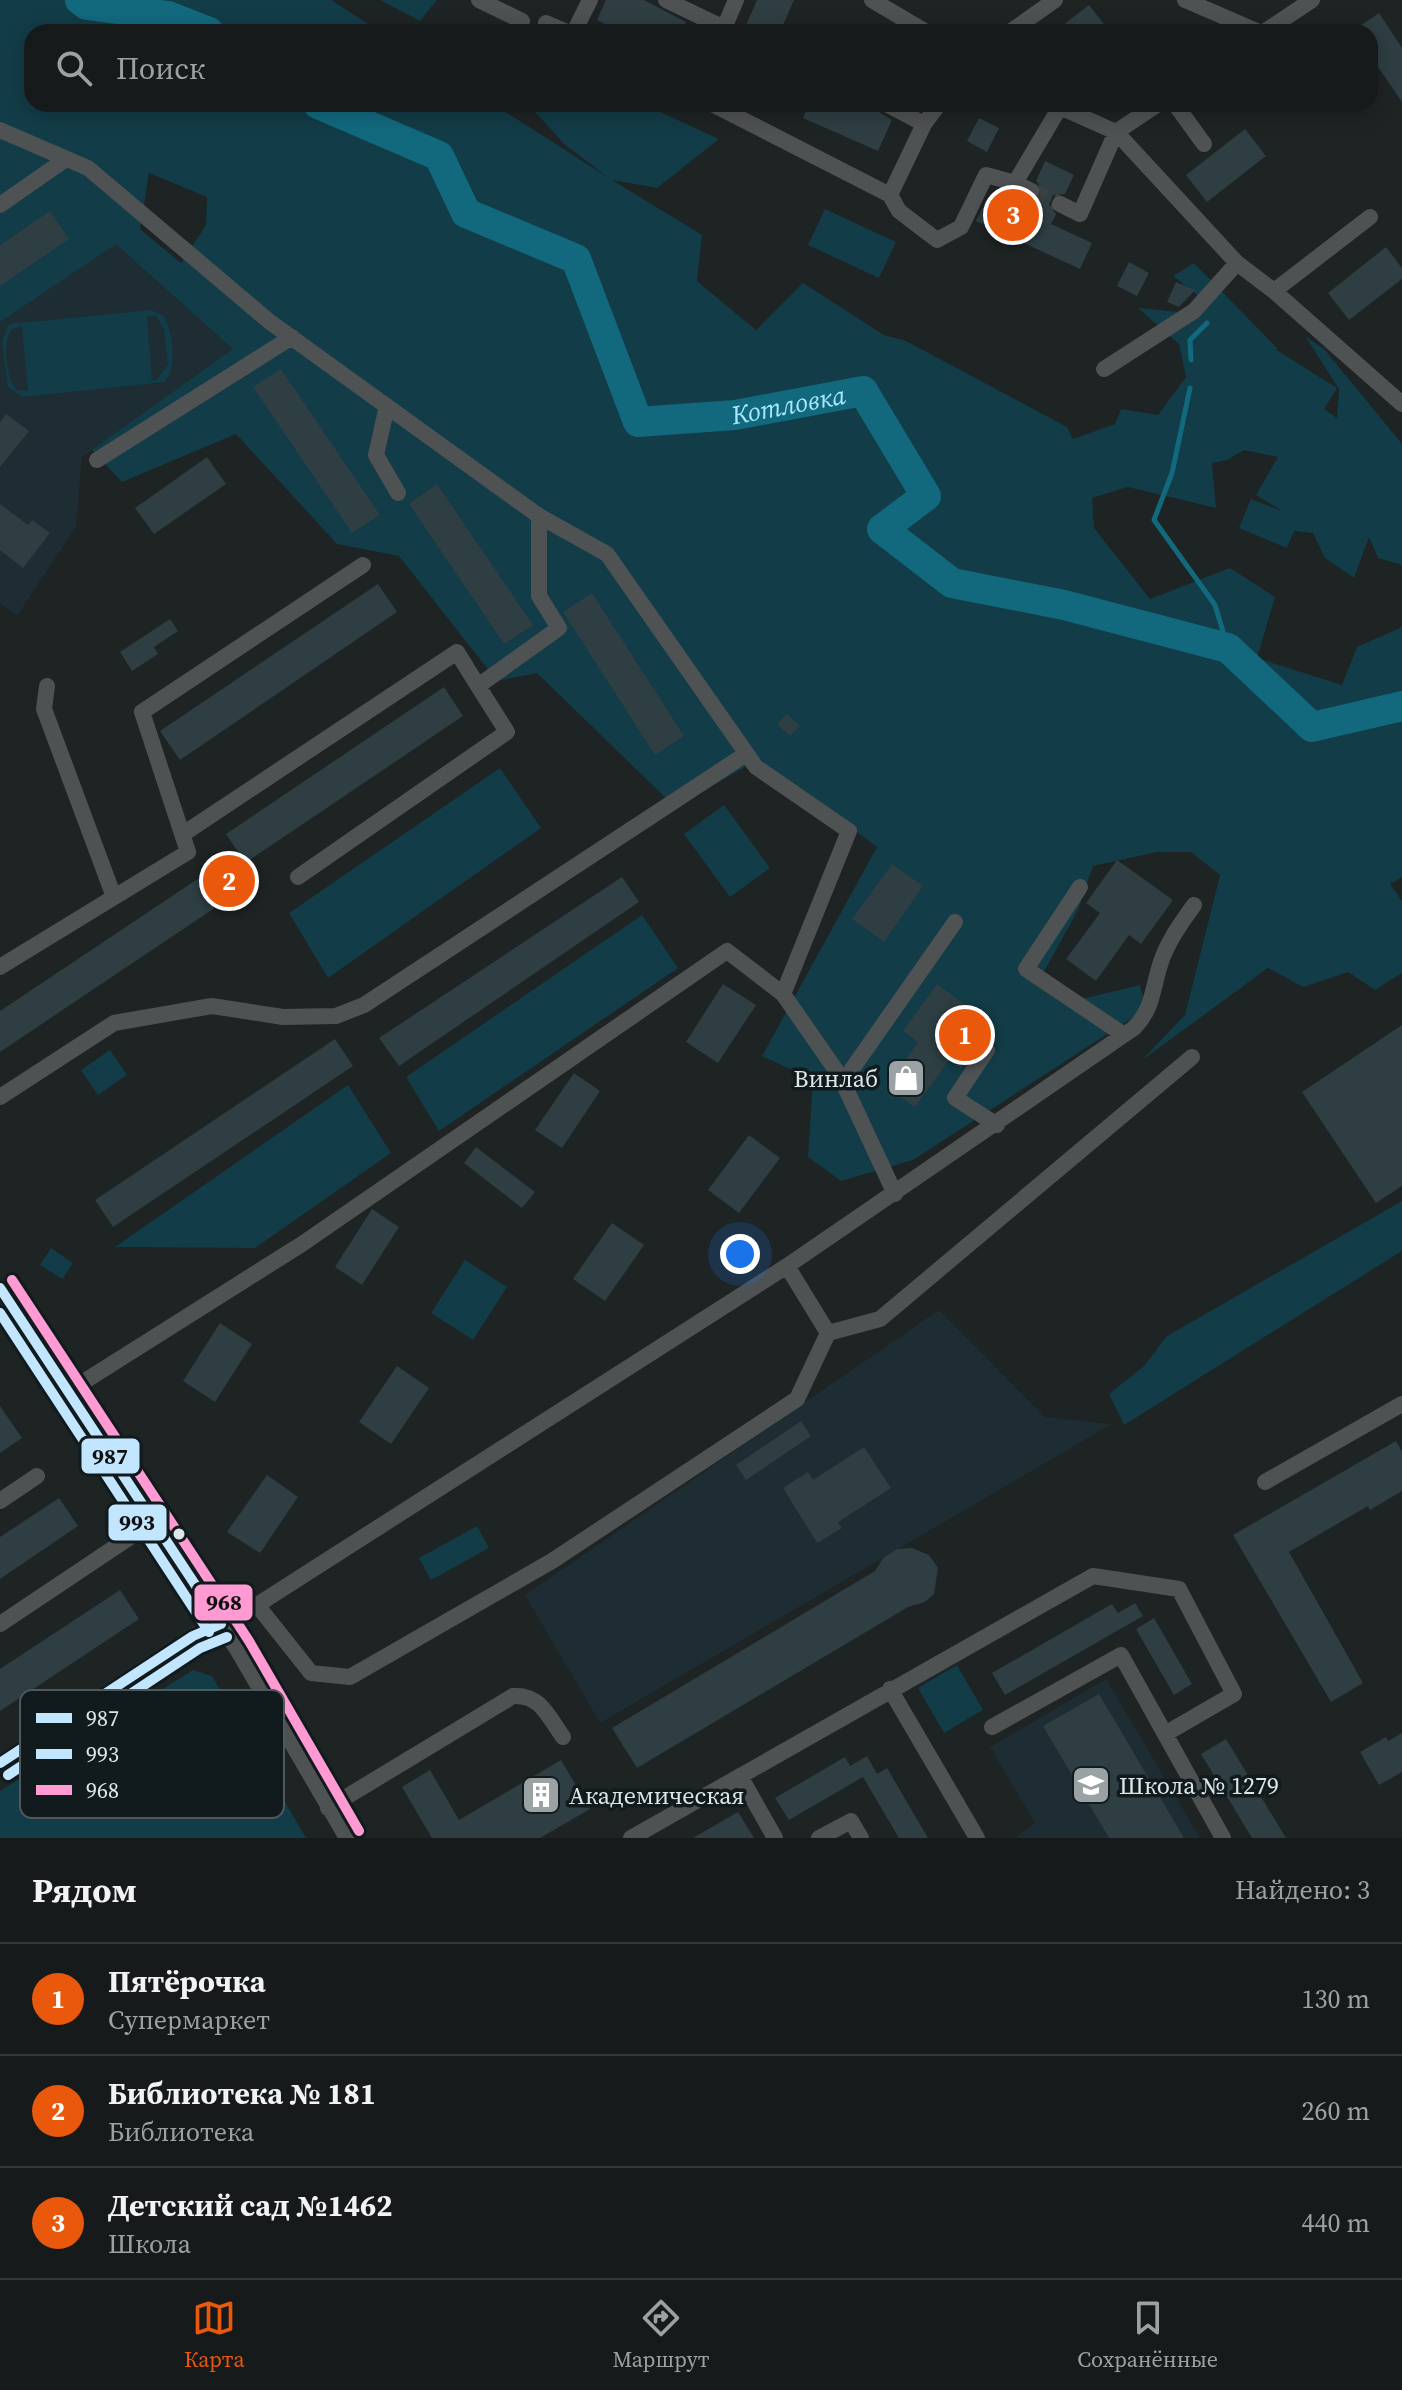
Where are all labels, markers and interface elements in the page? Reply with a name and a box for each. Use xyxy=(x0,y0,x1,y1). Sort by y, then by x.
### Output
search box xyxy=(24,24,1378,112)
icon: search xyxy=(52,46,96,90)
text: Поиск xyxy=(116,48,205,89)
pin: 3 xyxy=(987,185,1039,245)
water label: Котловка xyxy=(727,377,849,434)
pin: 2 xyxy=(203,851,255,911)
pin: 1 xyxy=(939,1005,991,1065)
shop icon: Винлаб xyxy=(885,1057,927,1099)
place label: Винлаб xyxy=(793,1062,878,1095)
your location xyxy=(720,1234,760,1274)
line badge: 987 xyxy=(80,1437,141,1475)
text: 987 xyxy=(92,1441,128,1471)
line badge: 993 xyxy=(107,1503,168,1542)
text: 993 xyxy=(119,1507,155,1537)
unlabelled marker xyxy=(171,1526,187,1542)
line badge: 968 xyxy=(193,1583,254,1622)
text: 968 xyxy=(206,1587,242,1617)
legend xyxy=(20,1690,284,1818)
text: 987 xyxy=(86,1703,119,1733)
text: 993 xyxy=(86,1739,119,1769)
school or university icon: Школа № 1279 xyxy=(1070,1764,1112,1806)
place label: Школа № 1279 xyxy=(1119,1769,1279,1802)
building icon: Академическая xyxy=(520,1774,562,1816)
text: 968 xyxy=(86,1775,119,1805)
place label: Академическая xyxy=(569,1779,744,1812)
text: Рядом xyxy=(32,1867,137,1913)
text: Найдено: 3 xyxy=(1235,1872,1370,1908)
text: Пятёрочка xyxy=(108,1961,266,2002)
text: 1 xyxy=(51,1981,65,2017)
text: 130 m xyxy=(1302,1981,1370,2017)
text: Супермаркет xyxy=(108,2002,270,2038)
text: Библиотека № 181 xyxy=(108,2073,376,2114)
text: 2 xyxy=(51,2093,65,2129)
text: 260 m xyxy=(1302,2093,1370,2129)
text: Библиотека xyxy=(108,2114,254,2150)
text: Детский сад №1462 xyxy=(108,2185,393,2226)
text: 3 xyxy=(51,2205,65,2241)
text: 440 m xyxy=(1302,2205,1370,2241)
text: Школа xyxy=(108,2226,191,2262)
tab: Карта xyxy=(184,2296,245,2374)
tab: Маршрут xyxy=(612,2296,709,2374)
tab: Сохранённые xyxy=(1077,2296,1218,2374)

